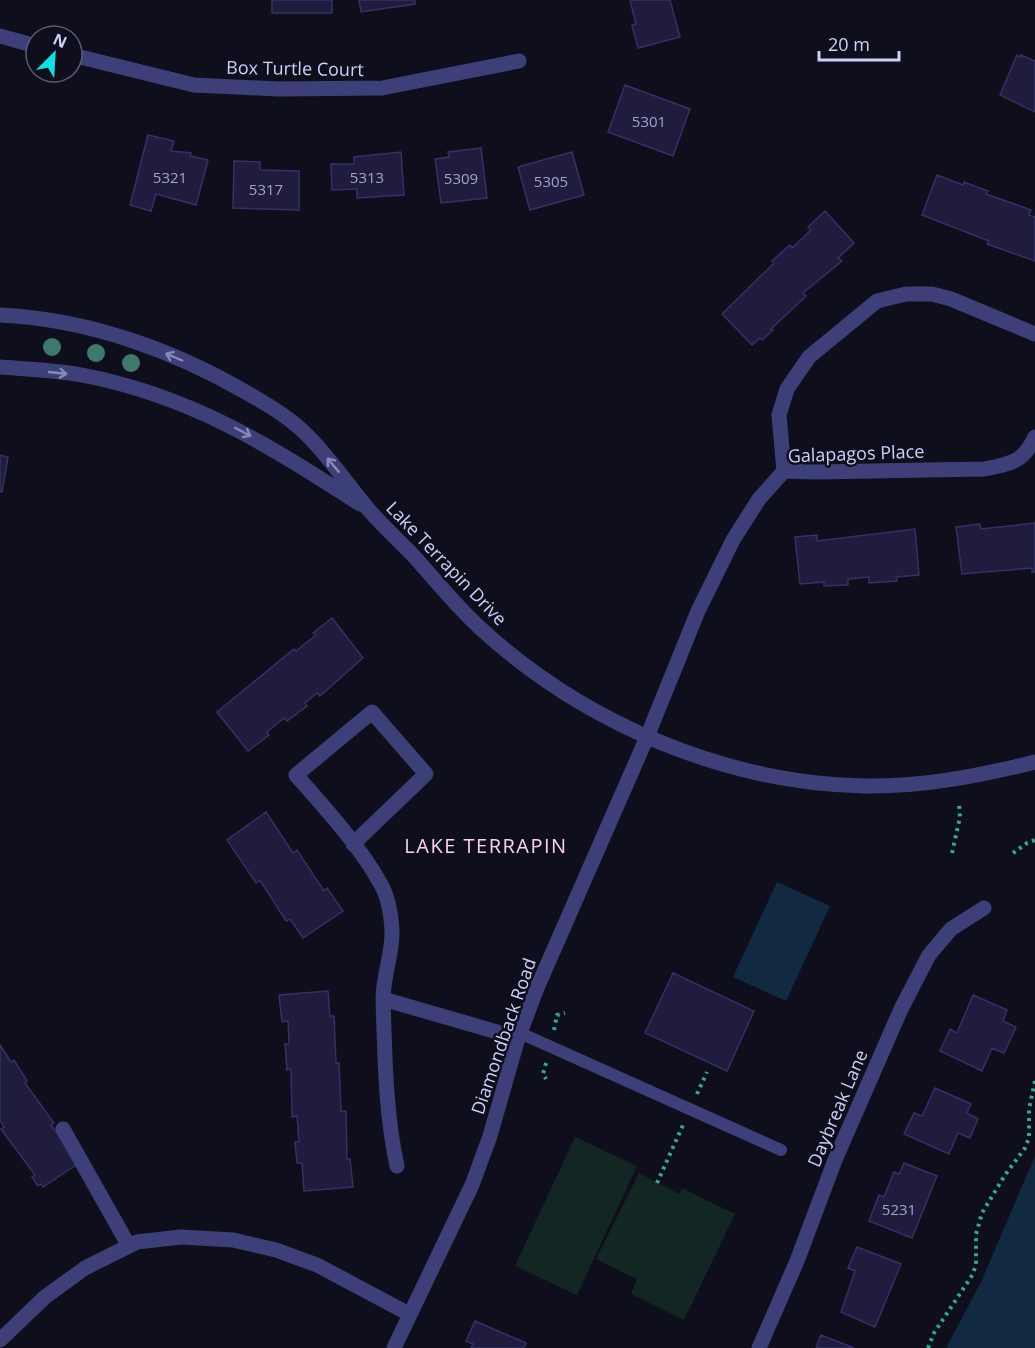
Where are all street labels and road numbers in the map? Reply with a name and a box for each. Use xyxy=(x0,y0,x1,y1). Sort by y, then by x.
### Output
street label: Box Turtle Court xyxy=(226,55,364,81)
street label: Galapagos Place xyxy=(787,439,925,467)
street label: Lake Terrapin Drive xyxy=(382,496,512,630)
street label: Diamondback Road xyxy=(465,955,541,1117)
street label: Daybreak Lane xyxy=(801,1046,873,1170)

